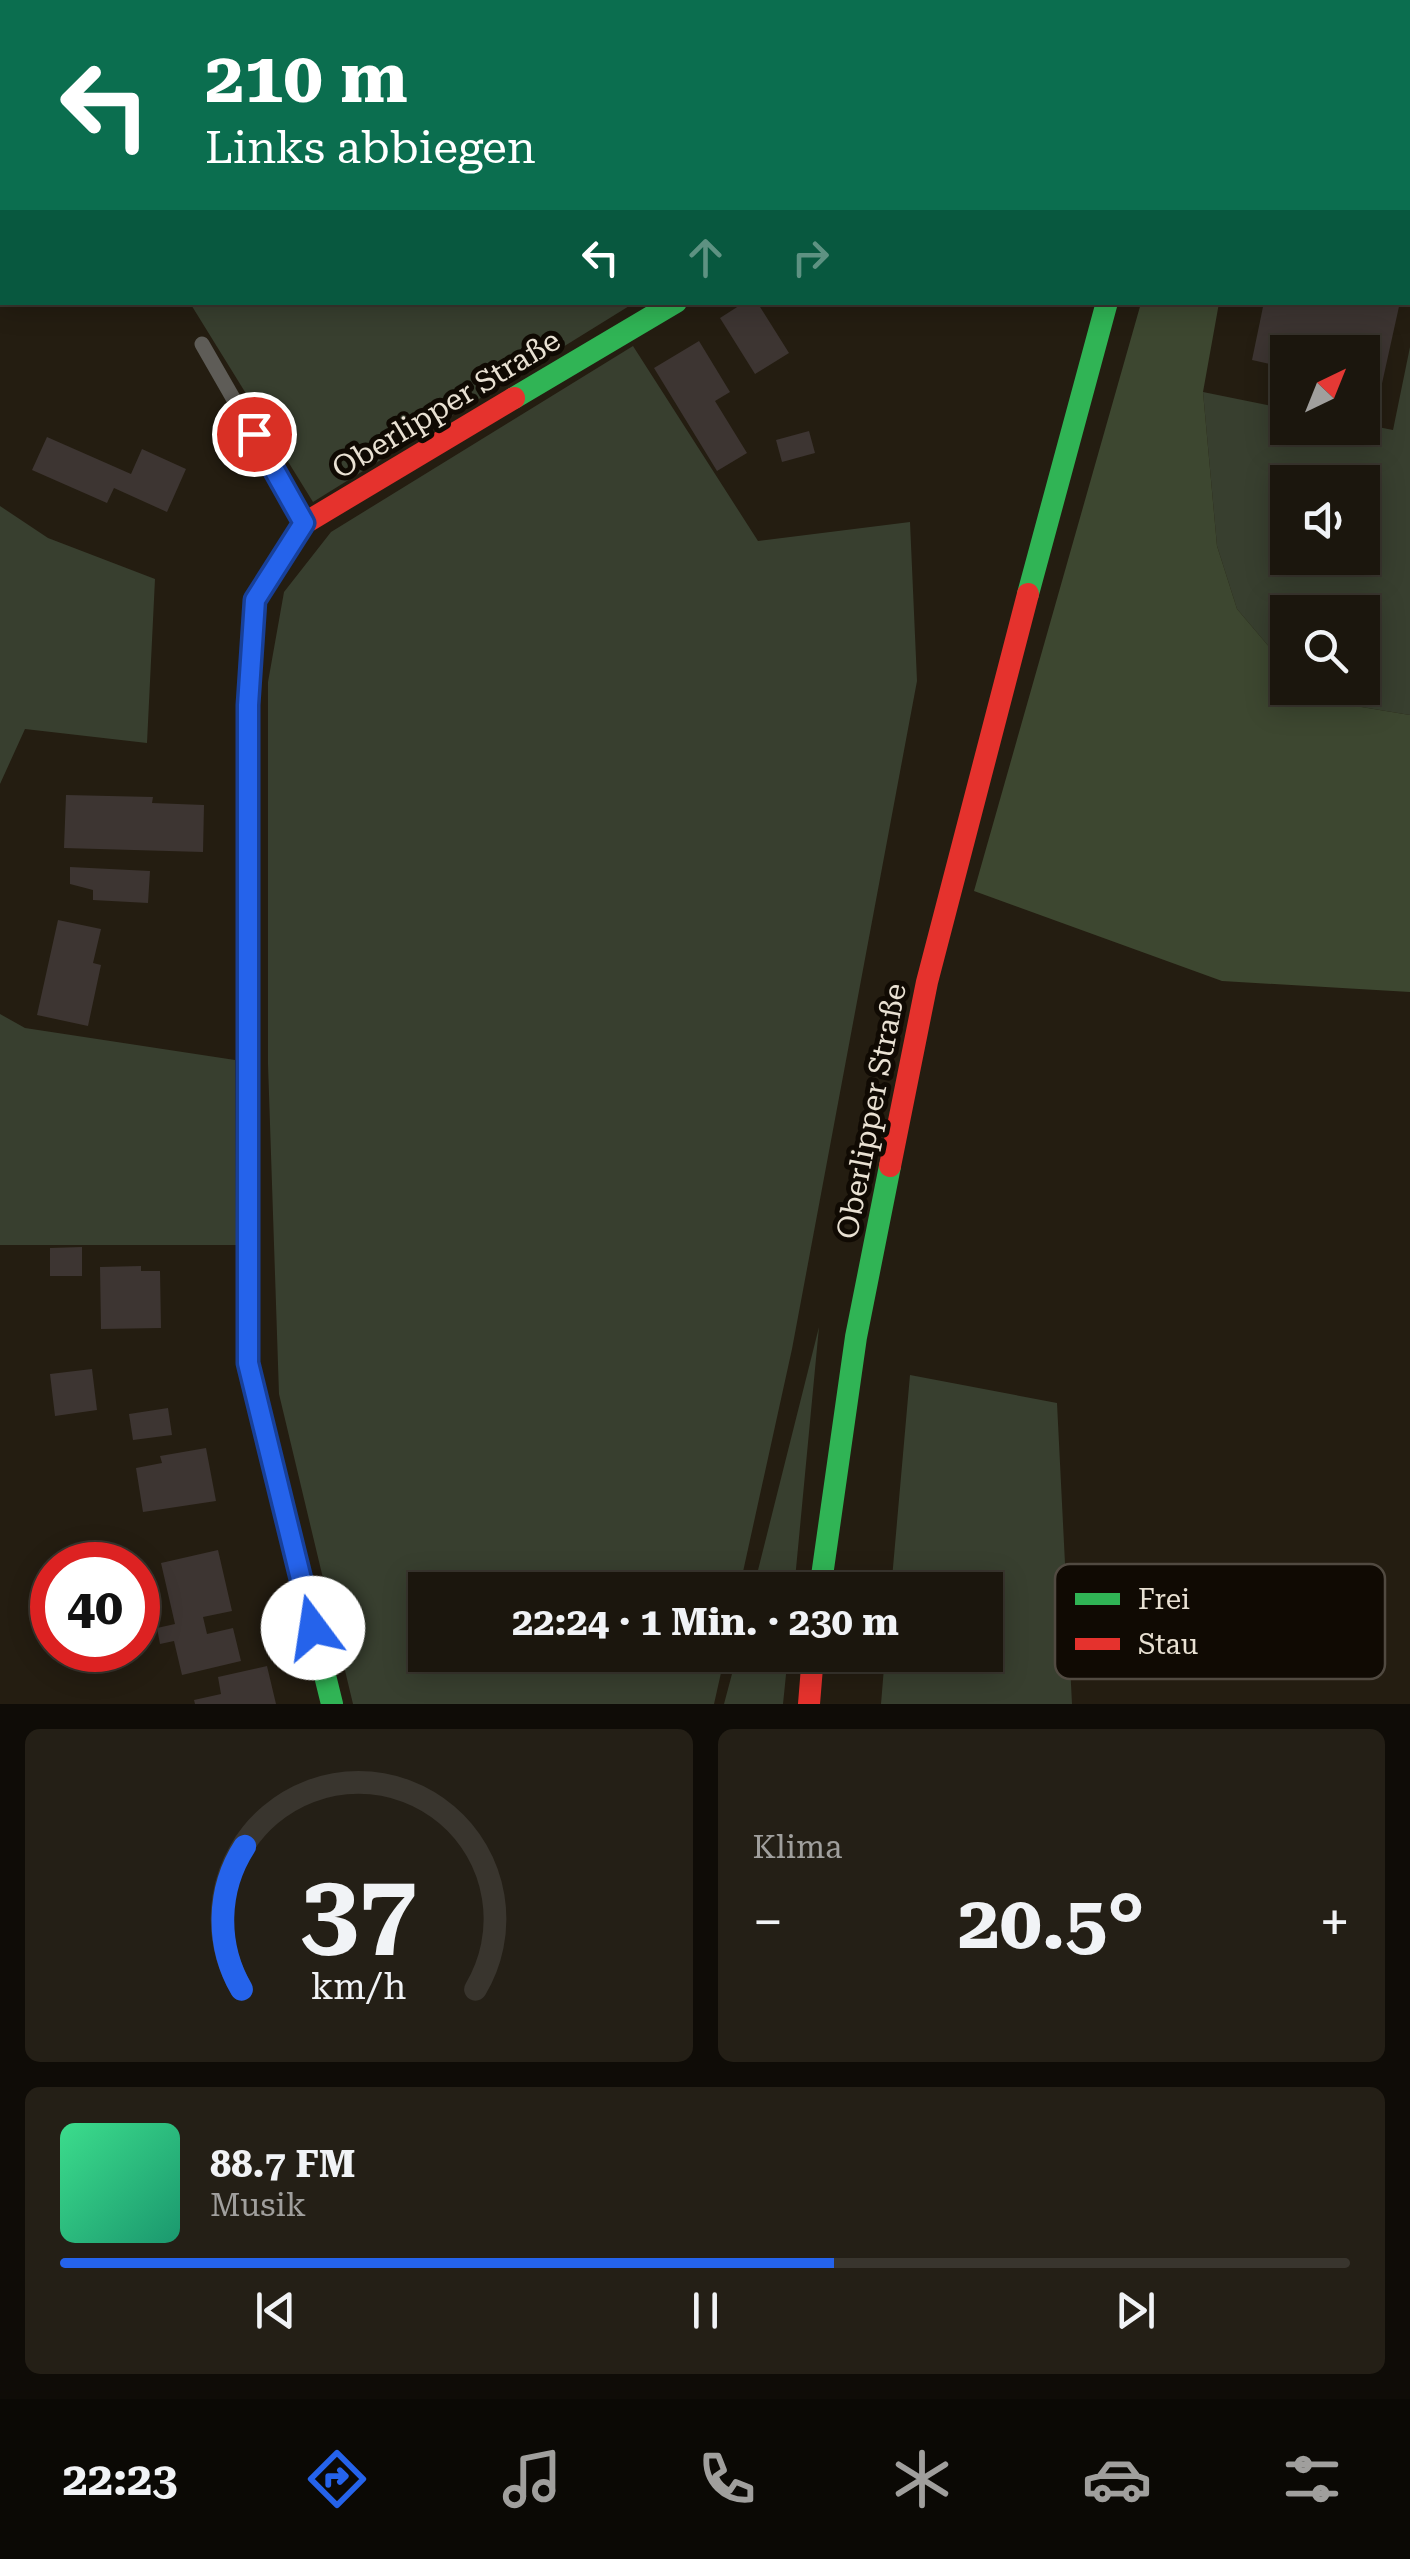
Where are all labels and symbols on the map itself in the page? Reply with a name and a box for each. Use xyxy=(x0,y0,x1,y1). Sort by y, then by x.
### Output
street label: Oberlipper Straße xyxy=(326,322,566,486)
north arrow xyxy=(1270,335,1380,445)
pin xyxy=(212,392,297,477)
street label: Oberlipper Straße xyxy=(829,980,913,1242)
speed limit sign: 40 xyxy=(30,1542,160,1672)
legend xyxy=(1055,1564,1385,1679)
position arrow xyxy=(261,1576,365,1680)
text: Frei xyxy=(1138,1583,1190,1616)
text: Stau xyxy=(1138,1628,1198,1661)

